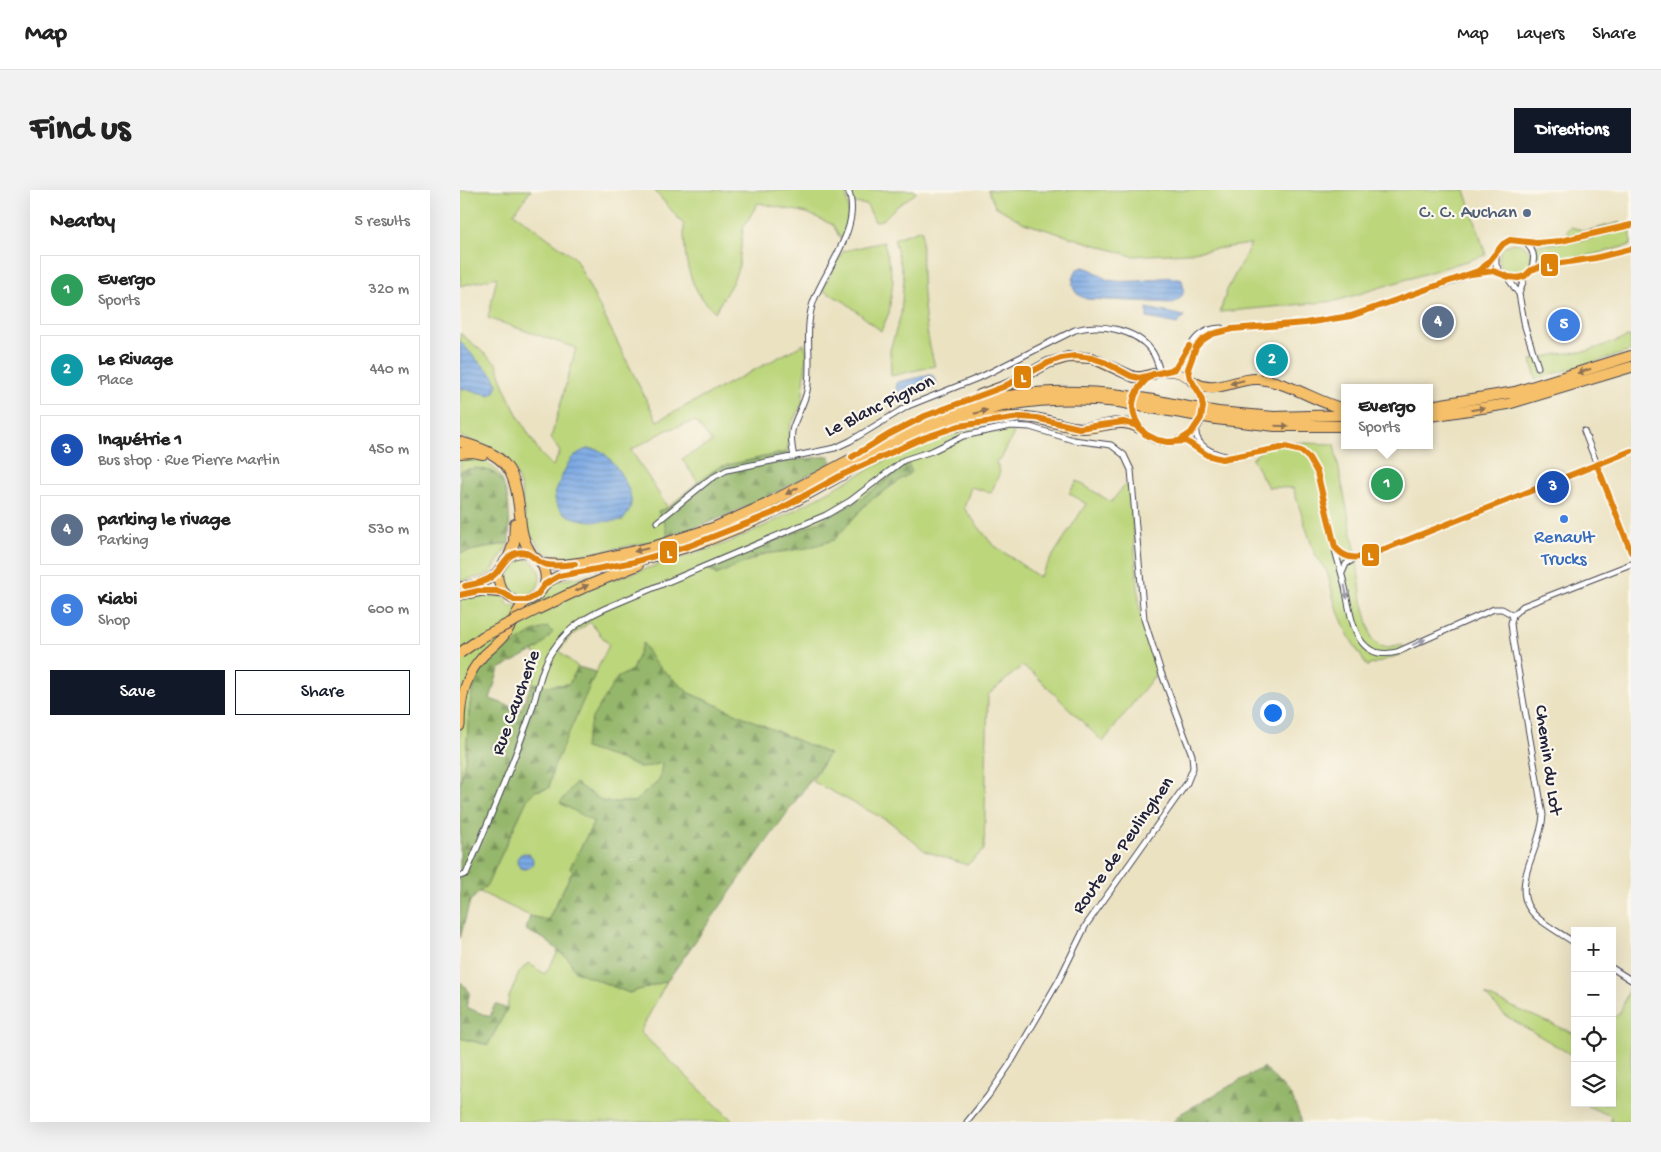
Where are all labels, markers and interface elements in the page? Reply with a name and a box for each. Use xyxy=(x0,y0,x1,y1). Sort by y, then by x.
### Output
text: Map xyxy=(25,20,67,49)
text: Map xyxy=(1457,24,1489,45)
text: Layers xyxy=(1517,24,1564,45)
text: Share xyxy=(1592,24,1636,45)
button: Directions xyxy=(1514,108,1631,153)
text: Find us xyxy=(30,110,130,151)
place label: C. C. Auchan xyxy=(1419,202,1517,225)
marker: C. C. Auchan xyxy=(1521,207,1533,219)
text: Nearby xyxy=(50,210,115,235)
text: 5 results xyxy=(355,213,410,232)
line badge: L xyxy=(1540,253,1559,277)
text: L xyxy=(1546,259,1552,276)
text: Evergo xyxy=(98,269,155,292)
text: 1 xyxy=(64,281,70,300)
text: 320 m xyxy=(369,281,409,300)
text: Sports xyxy=(98,292,140,311)
pin: 4 xyxy=(1422,303,1454,341)
pin: 5 xyxy=(1548,306,1580,344)
pin: 2 xyxy=(1256,341,1288,379)
text: Le Rivage xyxy=(98,349,173,372)
text: 2 xyxy=(63,361,71,380)
text: 440 m xyxy=(370,361,409,380)
line badge: L xyxy=(1013,365,1032,389)
one-way arrow xyxy=(1577,367,1592,375)
text: L xyxy=(1020,370,1026,387)
street label: Le Blanc Pignon xyxy=(821,371,939,443)
text: Place xyxy=(98,372,133,391)
one-way arrow xyxy=(1230,378,1245,386)
popup xyxy=(1341,384,1433,449)
text: Evergo xyxy=(1358,396,1416,419)
one-way arrow xyxy=(1470,405,1486,413)
one-way arrow xyxy=(974,408,989,416)
text: Sports xyxy=(1358,419,1400,438)
one-way arrow xyxy=(1274,423,1290,431)
text: Inquétrie 1 xyxy=(98,429,182,452)
text: 3 xyxy=(63,441,71,460)
text: 450 m xyxy=(369,441,409,460)
text: Bus stop · Rue Pierre Martin xyxy=(98,452,280,471)
pin: 1 xyxy=(1371,465,1403,503)
pin: 3 xyxy=(1537,468,1569,506)
one-way arrow xyxy=(785,486,799,495)
text: parking le rivage xyxy=(98,509,230,532)
marker: Renault Trucks xyxy=(1558,513,1570,525)
text: 4 xyxy=(63,521,71,540)
text: 530 m xyxy=(368,521,409,540)
place label: Renault Trucks xyxy=(1534,527,1596,572)
text: Parking xyxy=(98,532,149,551)
line badge: L xyxy=(659,540,678,564)
line badge: L xyxy=(1361,543,1380,567)
one-way arrow xyxy=(634,546,649,554)
text: L xyxy=(666,546,672,563)
text: L xyxy=(1367,548,1373,565)
one-way arrow xyxy=(575,584,589,592)
one-way arrow xyxy=(1342,584,1350,599)
text: Kiabi xyxy=(98,589,137,612)
text: 5 xyxy=(63,601,71,620)
text: 600 m xyxy=(368,601,409,620)
text: Shop xyxy=(98,612,130,631)
one-way arrow xyxy=(1412,637,1426,645)
street label: Rue Caucherie xyxy=(487,647,547,759)
button: Save xyxy=(50,670,225,715)
button: Share xyxy=(235,670,410,715)
your location xyxy=(1260,700,1286,726)
street label: Chemin du Lot xyxy=(1528,704,1566,819)
street label: Route de Peulinghen xyxy=(1068,773,1180,919)
map controls xyxy=(1571,927,1616,1107)
button: + xyxy=(1571,927,1616,972)
button: − xyxy=(1571,972,1616,1017)
button: locate xyxy=(1571,1017,1616,1062)
button: layers xyxy=(1571,1062,1616,1107)

